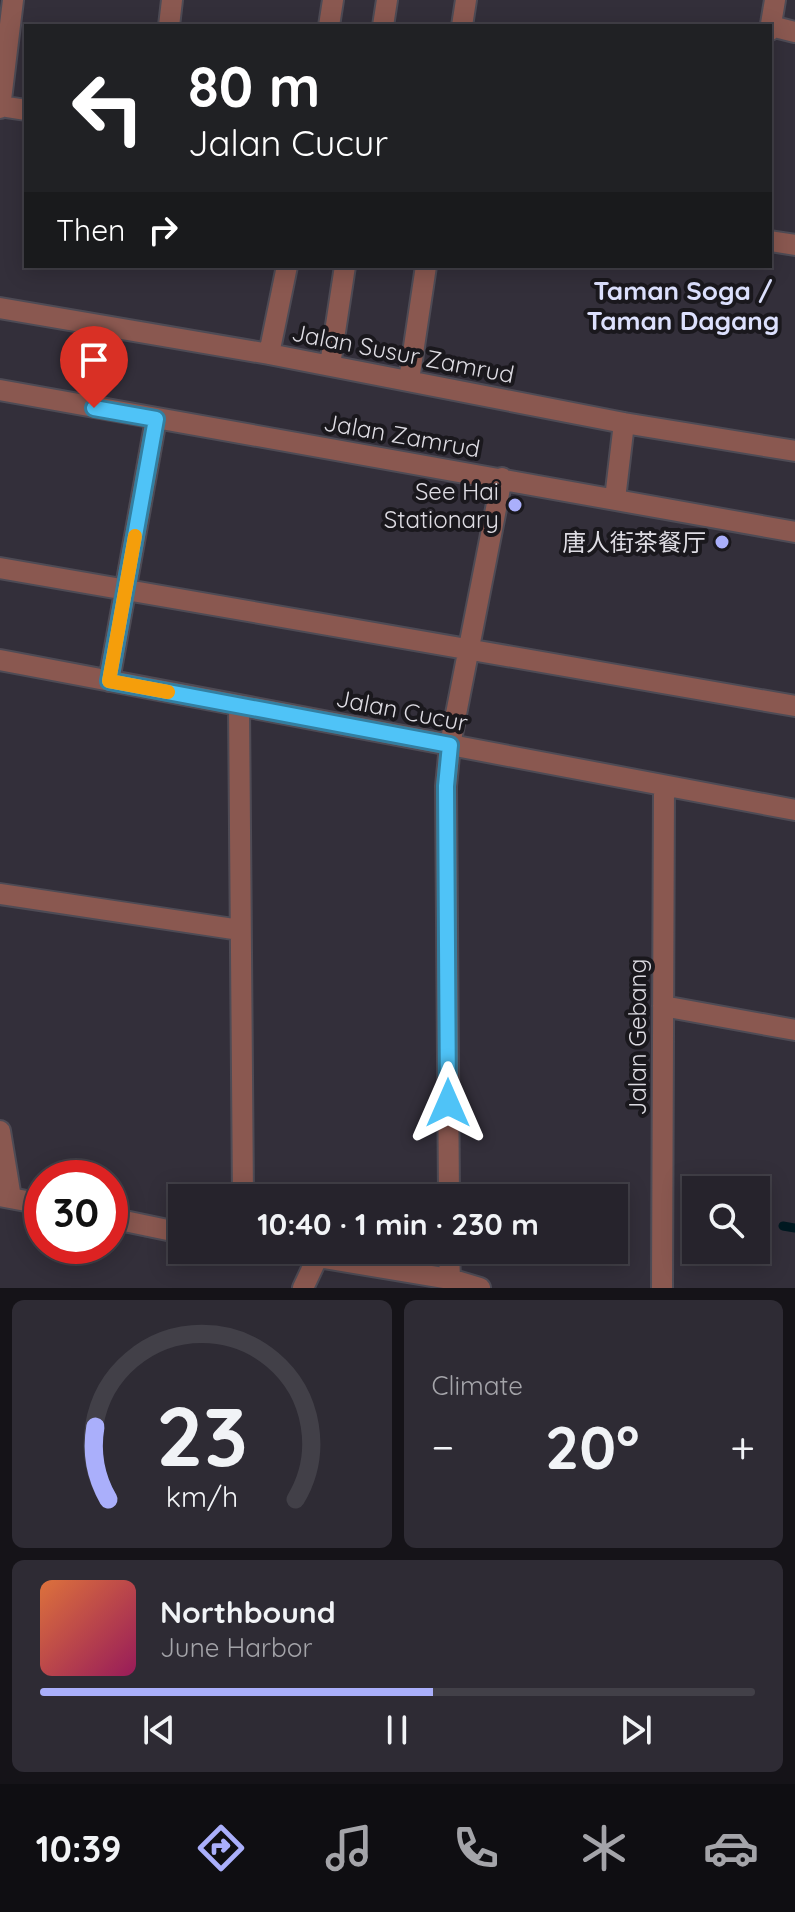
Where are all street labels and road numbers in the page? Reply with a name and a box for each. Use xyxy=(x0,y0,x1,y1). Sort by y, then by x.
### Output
street label: Jalan Susur Zamrud xyxy=(289,317,517,389)
street label: Jalan Zamrud xyxy=(322,407,482,463)
street label: Jalan Cucur xyxy=(334,683,470,737)
street label: Jalan Gebang xyxy=(622,959,652,1115)

